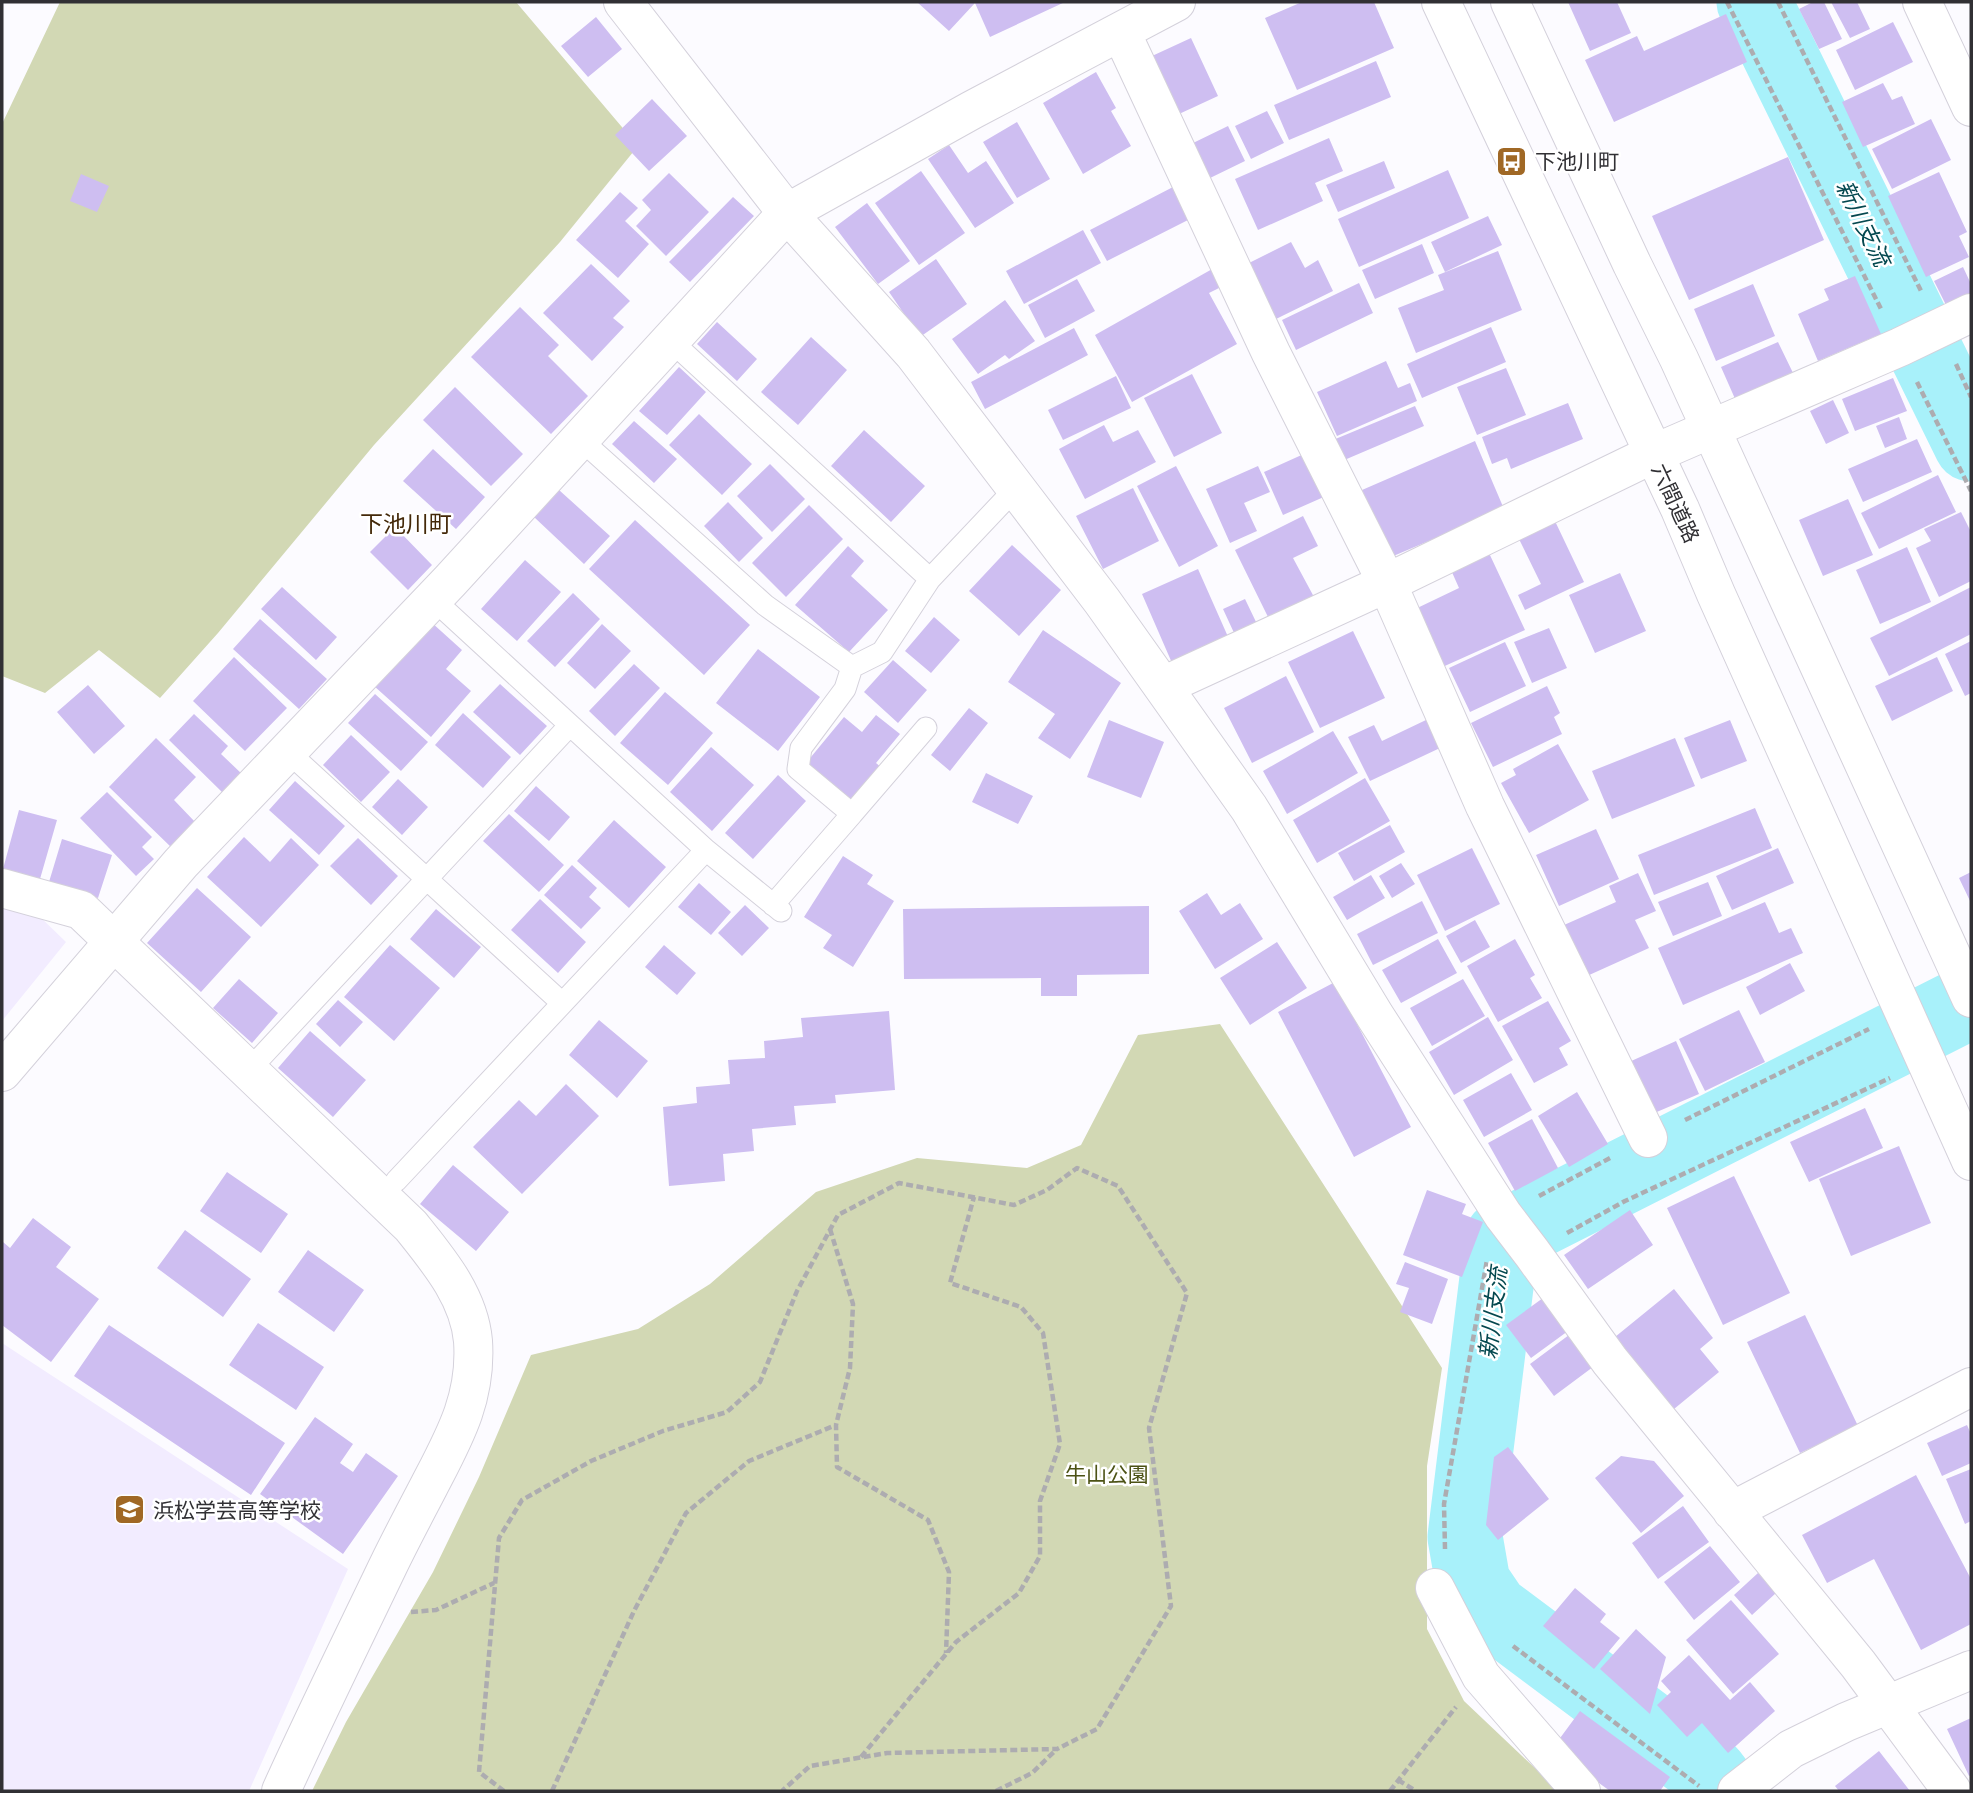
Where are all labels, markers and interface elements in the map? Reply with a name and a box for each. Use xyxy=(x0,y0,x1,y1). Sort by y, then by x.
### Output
bus stop icon: 下池川町 xyxy=(1495,144,1529,178)
place label: 下池川町 xyxy=(1535,149,1619,173)
water label: 新川支流 xyxy=(1831,176,1896,273)
street label: 六間道路 xyxy=(1647,460,1705,546)
district label: 下池川町 xyxy=(360,511,452,537)
water label: 新川支流 xyxy=(1474,1263,1512,1360)
park label: 牛山公園 xyxy=(1065,1462,1149,1486)
school or university icon: 浜松学芸高等学校 xyxy=(113,1493,147,1527)
place label: 浜松学芸高等学校 xyxy=(153,1498,321,1522)

